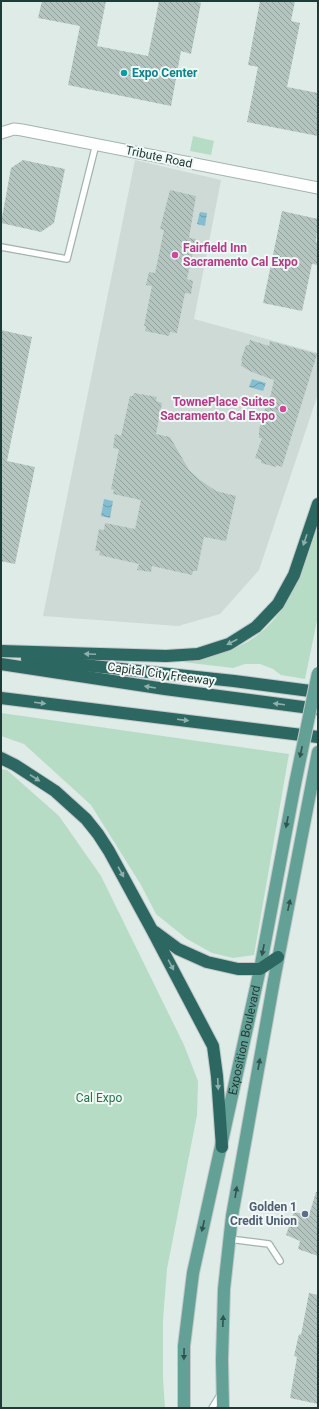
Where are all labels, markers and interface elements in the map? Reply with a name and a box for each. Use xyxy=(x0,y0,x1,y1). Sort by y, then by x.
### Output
place label: Expo Center xyxy=(132,66,198,80)
marker: Expo Center xyxy=(119,68,129,78)
street label: Tribute Road xyxy=(124,143,194,171)
place label: Fairfield Inn Sacramento Cal Expo xyxy=(183,241,298,269)
marker: Fairfield Inn Sacramento Cal Expo xyxy=(170,250,180,260)
place label: TownePlace Suites Sacramento Cal Expo xyxy=(160,395,275,423)
marker: TownePlace Suites Sacramento Cal Expo xyxy=(278,404,288,414)
one-way arrow xyxy=(302,535,308,547)
one-way arrow xyxy=(226,639,237,645)
one-way arrow xyxy=(84,650,96,657)
street label: Capital City Freeway xyxy=(107,660,216,688)
one-way arrow xyxy=(144,684,157,690)
one-way arrow xyxy=(34,700,46,706)
one-way arrow xyxy=(273,701,285,707)
one-way arrow xyxy=(177,717,189,724)
one-way arrow xyxy=(298,746,304,758)
one-way arrow xyxy=(29,774,41,781)
one-way arrow xyxy=(284,816,290,828)
one-way arrow xyxy=(118,866,124,878)
one-way arrow xyxy=(286,899,292,912)
one-way arrow xyxy=(260,944,266,956)
one-way arrow xyxy=(167,959,174,971)
street label: Exposition Boulevard xyxy=(225,984,263,1096)
one-way arrow xyxy=(256,1058,262,1070)
one-way arrow xyxy=(214,1078,221,1090)
park label: Cal Expo xyxy=(76,1091,122,1105)
one-way arrow xyxy=(233,1186,239,1198)
place label: Golden 1 Credit Union xyxy=(230,1200,297,1228)
marker: Golden 1 Credit Union xyxy=(300,1209,310,1219)
one-way arrow xyxy=(200,1220,206,1232)
one-way arrow xyxy=(220,1314,226,1327)
one-way arrow xyxy=(180,1348,187,1360)

